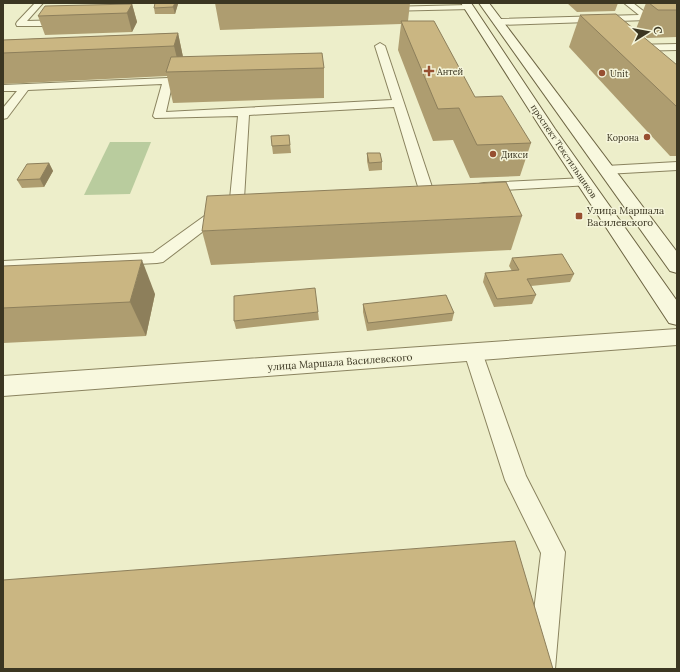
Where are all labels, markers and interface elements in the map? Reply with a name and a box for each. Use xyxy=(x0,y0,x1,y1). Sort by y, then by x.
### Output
north arrow xyxy=(628,12,668,52)
text: С xyxy=(650,25,665,36)
marker: Антей xyxy=(424,66,434,76)
place label: Антей xyxy=(436,66,464,77)
marker: Unit xyxy=(597,68,607,78)
place label: Unit xyxy=(610,68,629,79)
street label: проспект Текстильщиков xyxy=(528,102,600,200)
place label: Корона xyxy=(607,132,639,143)
marker: Корона xyxy=(642,132,652,142)
marker: Дикси xyxy=(488,149,498,159)
place label: Дикси xyxy=(501,149,528,160)
place label: Улица Маршала Василевского xyxy=(586,204,664,229)
marker: Улица Маршала Василевского xyxy=(574,211,584,221)
street label: улица Маршала Василевского xyxy=(267,350,413,374)

